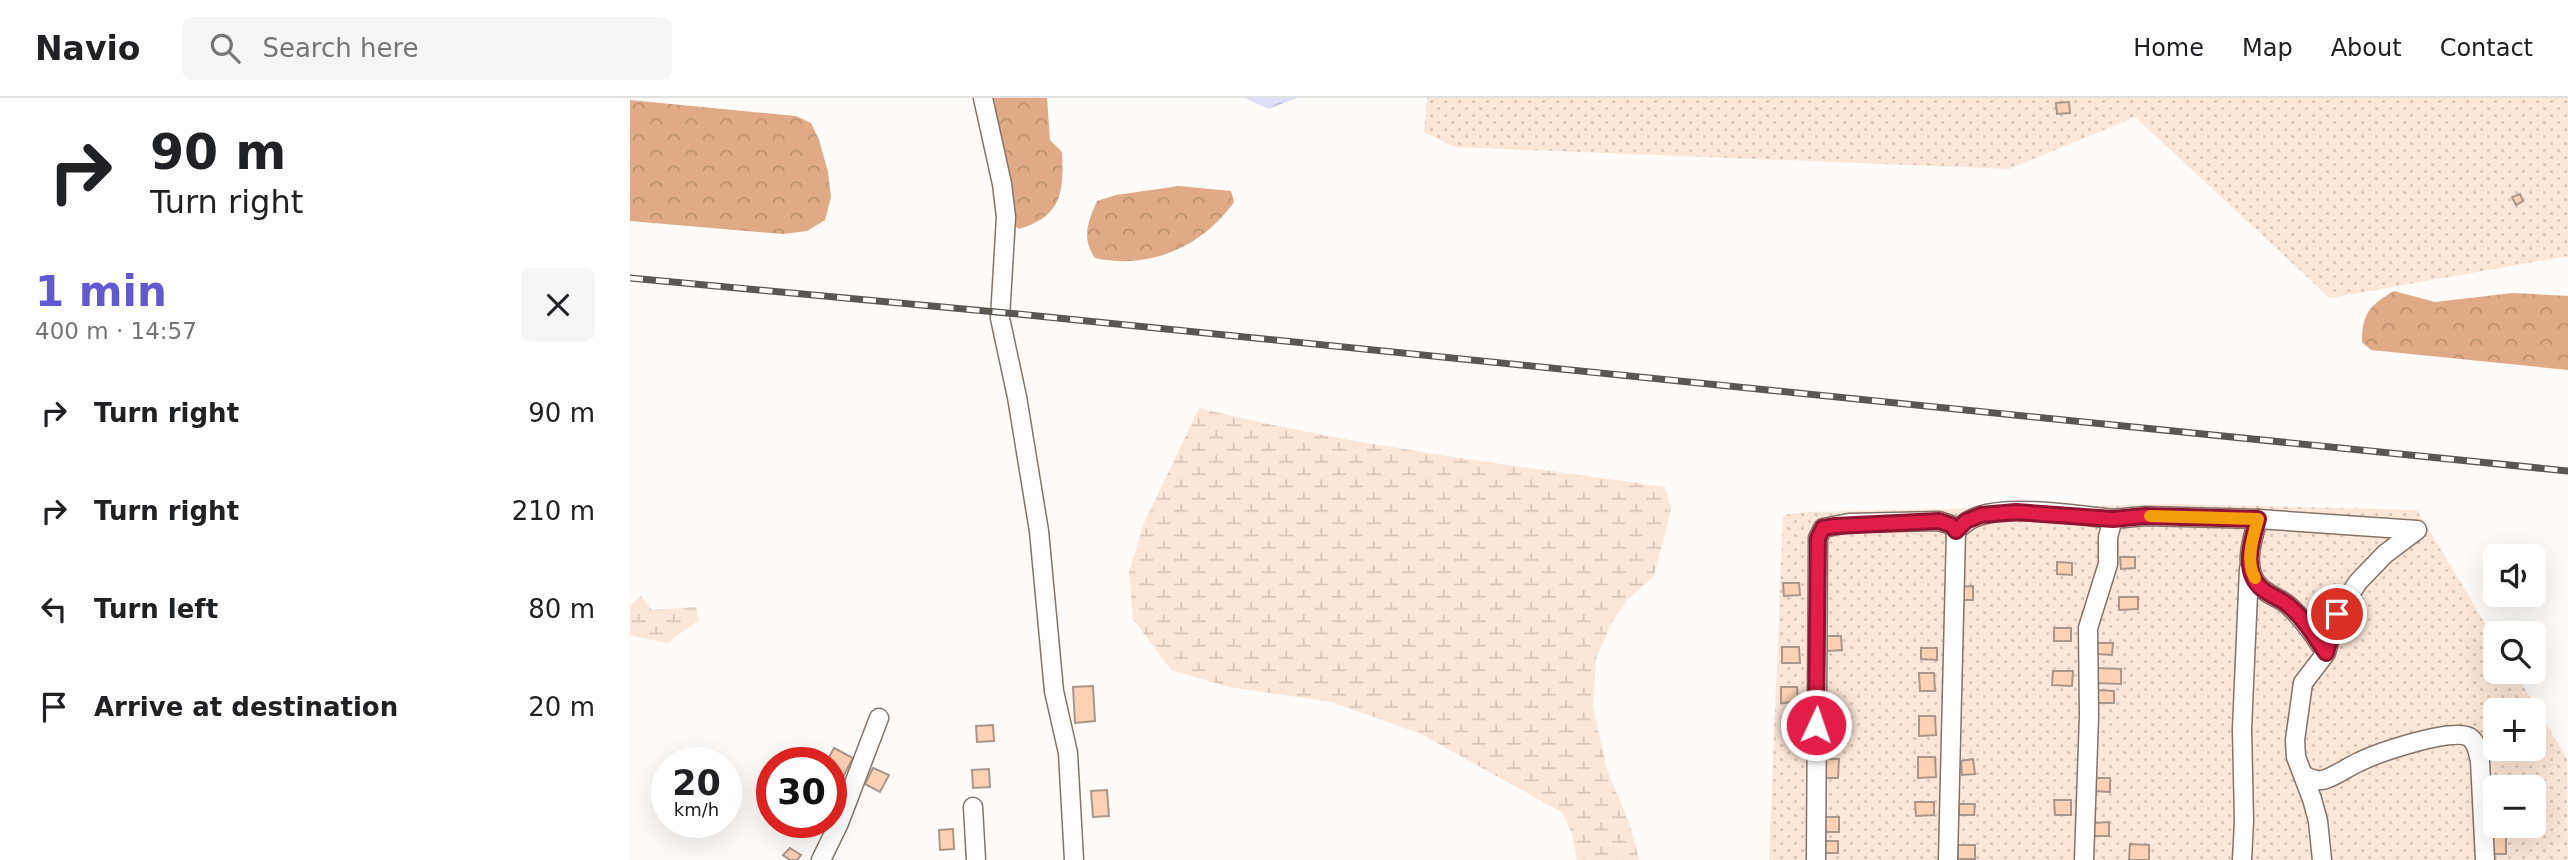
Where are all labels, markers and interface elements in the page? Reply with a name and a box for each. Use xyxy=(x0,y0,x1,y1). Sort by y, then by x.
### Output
search box xyxy=(182,17,672,80)
text: Navio xyxy=(35,29,140,68)
icon: search xyxy=(206,29,244,67)
text: Search here xyxy=(262,33,419,63)
text: Home xyxy=(2133,34,2204,62)
text: Map xyxy=(2242,34,2293,62)
text: About xyxy=(2331,34,2402,62)
text: Contact xyxy=(2440,34,2533,62)
text: 90 m xyxy=(150,124,286,181)
icon: right xyxy=(35,126,126,217)
text: Turn right xyxy=(150,183,303,221)
text: 1 min xyxy=(35,267,167,316)
button: close xyxy=(521,268,595,342)
text: 400 m · 14:57 xyxy=(35,318,197,344)
icon: right xyxy=(35,394,73,432)
text: Turn right xyxy=(94,398,239,428)
text: 90 m xyxy=(528,398,595,428)
icon: right xyxy=(35,492,73,530)
text: Turn right xyxy=(94,496,239,526)
text: 210 m xyxy=(512,496,595,526)
map controls xyxy=(2483,544,2546,838)
button: sound xyxy=(2483,544,2546,607)
pin xyxy=(2307,584,2367,644)
icon: left xyxy=(35,590,73,628)
text: Turn left xyxy=(94,594,218,624)
text: 80 m xyxy=(528,594,595,624)
icon: arrive xyxy=(2318,595,2356,633)
button: search xyxy=(2483,621,2546,684)
icon: arrive xyxy=(35,688,73,726)
position arrow xyxy=(1779,688,1853,762)
text: Arrive at destination xyxy=(94,692,398,722)
text: 20 m xyxy=(528,692,595,722)
button: + xyxy=(2483,698,2546,761)
speed limit sign: 30 xyxy=(756,747,847,838)
text: 20 xyxy=(672,763,721,803)
button: − xyxy=(2483,775,2546,838)
text: km/h xyxy=(674,799,719,820)

